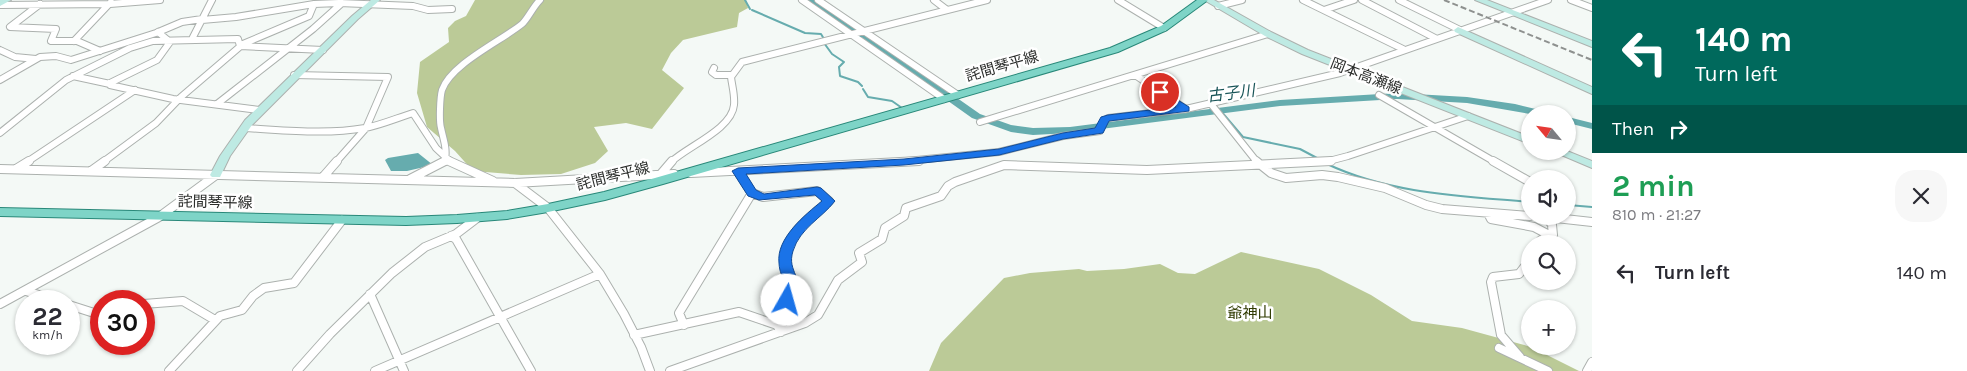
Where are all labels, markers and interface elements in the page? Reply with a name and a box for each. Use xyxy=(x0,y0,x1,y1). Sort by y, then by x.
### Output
text: 140 m xyxy=(1695,19,1793,60)
icon: left xyxy=(1612,20,1677,85)
street label: 詫間琴平線 xyxy=(963,47,1041,85)
street label: 岡本高瀬線 xyxy=(1328,54,1404,98)
text: Turn left xyxy=(1695,61,1778,87)
pin xyxy=(1139,71,1181,113)
icon: arrive xyxy=(1146,78,1174,106)
water label: 古子川 xyxy=(1206,80,1258,105)
north arrow xyxy=(1521,105,1576,160)
map controls xyxy=(1521,105,1576,355)
icon: right xyxy=(1664,115,1692,143)
text: Then xyxy=(1612,118,1654,140)
street label: 詫間琴平線 xyxy=(574,158,652,194)
text: 2 min xyxy=(1612,168,1695,204)
button: sound xyxy=(1521,170,1576,225)
button: close xyxy=(1895,170,1947,222)
street label: 詫間琴平線 xyxy=(177,192,253,212)
text: 810 m · 21:27 xyxy=(1612,205,1701,224)
button: search xyxy=(1521,235,1576,290)
icon: left xyxy=(1612,259,1640,287)
text: Turn left xyxy=(1655,262,1730,284)
text: 140 m xyxy=(1897,262,1947,284)
position arrow xyxy=(760,273,812,325)
speed limit sign: 30 xyxy=(90,290,155,355)
button: + xyxy=(1521,300,1576,355)
text: 22 xyxy=(32,302,63,331)
park label: 爺神山 xyxy=(1227,304,1273,322)
text: km/h xyxy=(32,328,63,342)

